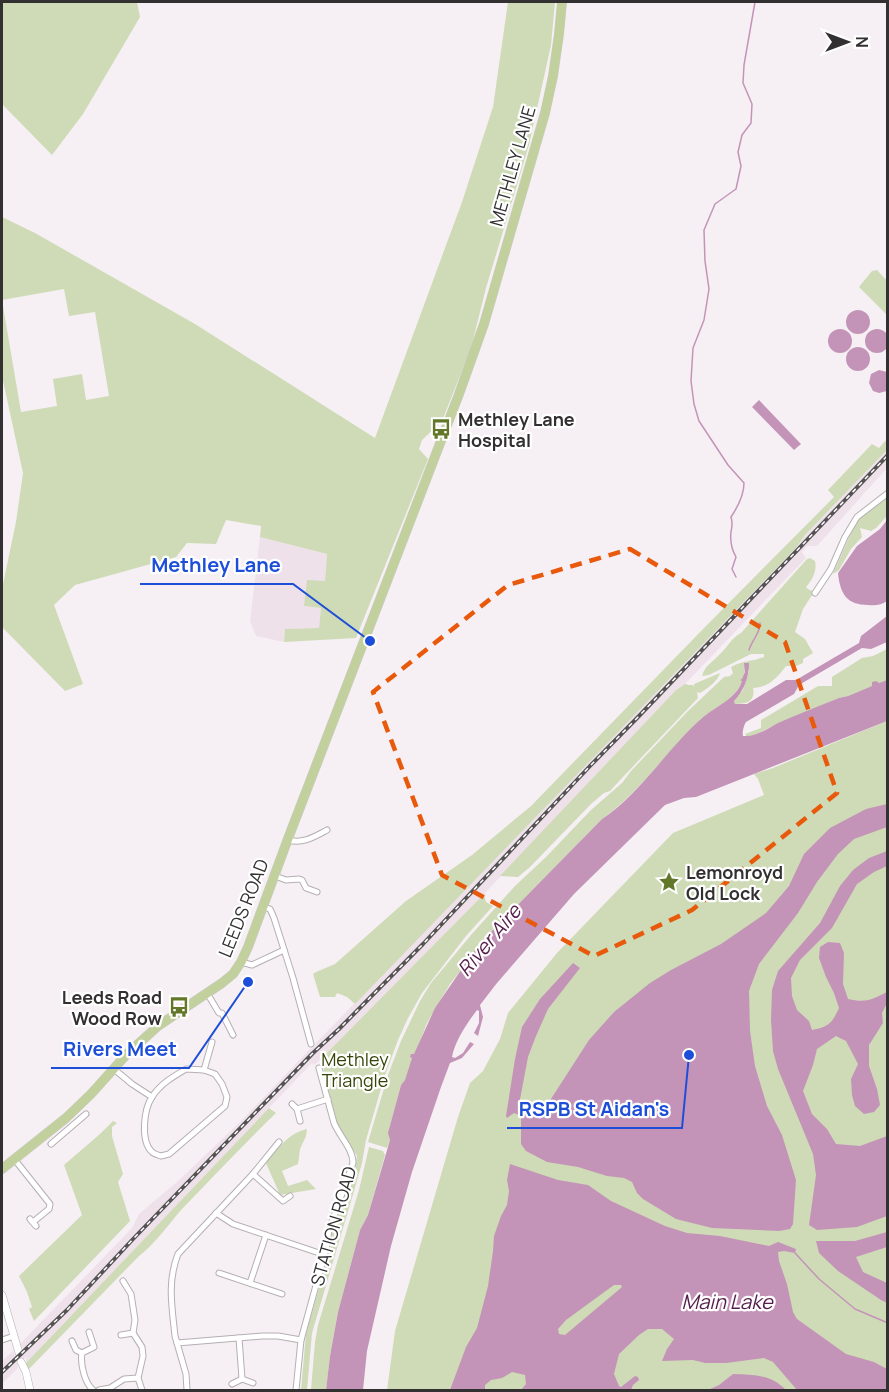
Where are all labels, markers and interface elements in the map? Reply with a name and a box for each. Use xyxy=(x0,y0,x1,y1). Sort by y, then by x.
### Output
north arrow xyxy=(817,12,877,72)
text: N xyxy=(851,36,873,48)
street label: METHLEY LANE xyxy=(483,103,541,229)
place label: Methley Lane Hospital xyxy=(458,407,575,452)
bus stop icon: Methley Lane Hospital xyxy=(429,417,453,441)
callout: Methley Lane xyxy=(140,546,293,584)
text: Methley Lane xyxy=(151,551,281,578)
street label: LEEDS ROAD xyxy=(212,855,274,961)
place label: Lemonroyd Old Lock xyxy=(686,860,783,905)
place icon: Lemonroyd Old Lock xyxy=(657,870,681,894)
water label: River Aire xyxy=(451,897,528,982)
place label: Leeds Road Wood Row xyxy=(62,985,163,1030)
bus stop icon: Leeds Road Wood Row xyxy=(167,995,191,1019)
callout: Rivers Meet xyxy=(51,1030,189,1068)
text: Rivers Meet xyxy=(63,1035,177,1062)
park label: Methley Triangle xyxy=(321,1047,389,1092)
callout: RSPB St Aidan's xyxy=(507,1090,682,1128)
text: RSPB St Aidan's xyxy=(519,1095,669,1122)
street label: STATION ROAD xyxy=(304,1163,362,1289)
water label: Main Lake xyxy=(681,1288,774,1315)

